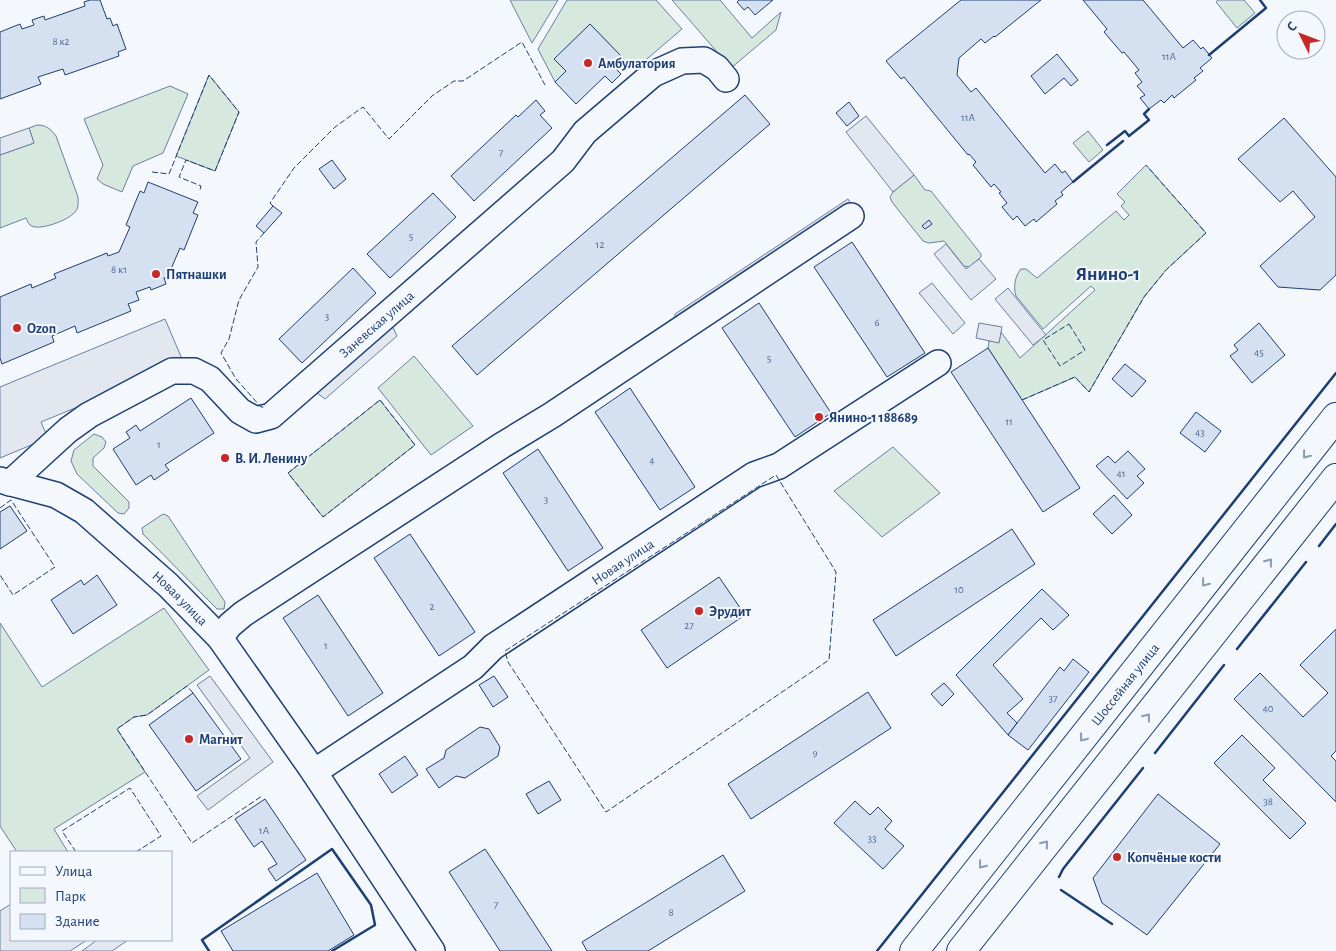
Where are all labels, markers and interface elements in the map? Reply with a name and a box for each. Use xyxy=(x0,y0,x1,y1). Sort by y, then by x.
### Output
north arrow xyxy=(1276,10,1326,60)
text: С xyxy=(1284,19,1300,35)
house number: 8 к2 xyxy=(52,36,70,47)
house number: 11А xyxy=(1162,51,1177,62)
marker: Амбулатория xyxy=(582,57,594,69)
place label: Амбулатория xyxy=(598,57,676,71)
house number: 11А xyxy=(961,112,976,123)
house number: 7 xyxy=(499,147,504,158)
house number: 5 xyxy=(409,231,414,242)
house number: 12 xyxy=(596,239,604,250)
house number: 8 к1 xyxy=(111,264,127,275)
district label: Янино-1 xyxy=(1076,265,1140,284)
marker: Пятнашки xyxy=(150,268,162,280)
place label: Пятнашки xyxy=(166,268,227,282)
street label: Заневская улица xyxy=(337,288,418,361)
house number: 3 xyxy=(325,311,330,322)
house number: 6 xyxy=(874,317,880,328)
marker: Ozon xyxy=(11,322,23,334)
place label: Ozon xyxy=(27,322,56,336)
house number: 45 xyxy=(1254,347,1264,358)
house number: 5 xyxy=(767,353,772,364)
marker: Янино-1 188689 xyxy=(813,411,825,423)
place label: Янино-1 188689 xyxy=(829,411,918,425)
house number: 11 xyxy=(1005,416,1013,427)
house number: 43 xyxy=(1195,427,1205,438)
house number: 1 xyxy=(157,439,161,450)
one-way arrow xyxy=(1302,450,1311,459)
marker: В. И. Ленину xyxy=(219,452,231,464)
place label: В. И. Ленину xyxy=(235,452,308,466)
house number: 4 xyxy=(649,455,655,466)
house number: 41 xyxy=(1116,468,1126,479)
house number: 3 xyxy=(544,494,549,505)
street label: Новая улица xyxy=(590,537,657,588)
one-way arrow xyxy=(1264,559,1272,568)
street label: Новая улица xyxy=(149,569,210,629)
one-way arrow xyxy=(1203,577,1211,586)
house number: 10 xyxy=(954,584,964,595)
house number: 2 xyxy=(429,601,435,612)
marker: Эрудит xyxy=(693,605,705,617)
place label: Эрудит xyxy=(709,605,751,619)
house number: 27 xyxy=(684,620,694,631)
house number: 1 xyxy=(324,640,328,651)
street label: Шоссейная улица xyxy=(1089,641,1163,729)
house number: 37 xyxy=(1048,693,1058,704)
house number: 40 xyxy=(1262,703,1274,714)
one-way arrow xyxy=(1141,714,1149,723)
one-way arrow xyxy=(1080,732,1088,741)
marker: Магнит xyxy=(183,733,195,745)
place label: Магнит xyxy=(199,733,243,747)
house number: 9 xyxy=(812,747,818,758)
house number: 38 xyxy=(1263,796,1273,807)
house number: 1А xyxy=(259,825,270,836)
house number: 33 xyxy=(867,833,877,844)
one-way arrow xyxy=(1040,841,1048,850)
legend xyxy=(10,851,172,941)
marker: Копчёные кости xyxy=(1111,851,1123,863)
place label: Копчёные кости xyxy=(1127,851,1221,865)
one-way arrow xyxy=(979,860,988,869)
text: Улица xyxy=(55,864,92,879)
text: Парк xyxy=(55,889,86,904)
house number: 7 xyxy=(494,899,499,910)
house number: 8 xyxy=(668,907,674,918)
text: Здание xyxy=(55,914,100,929)

